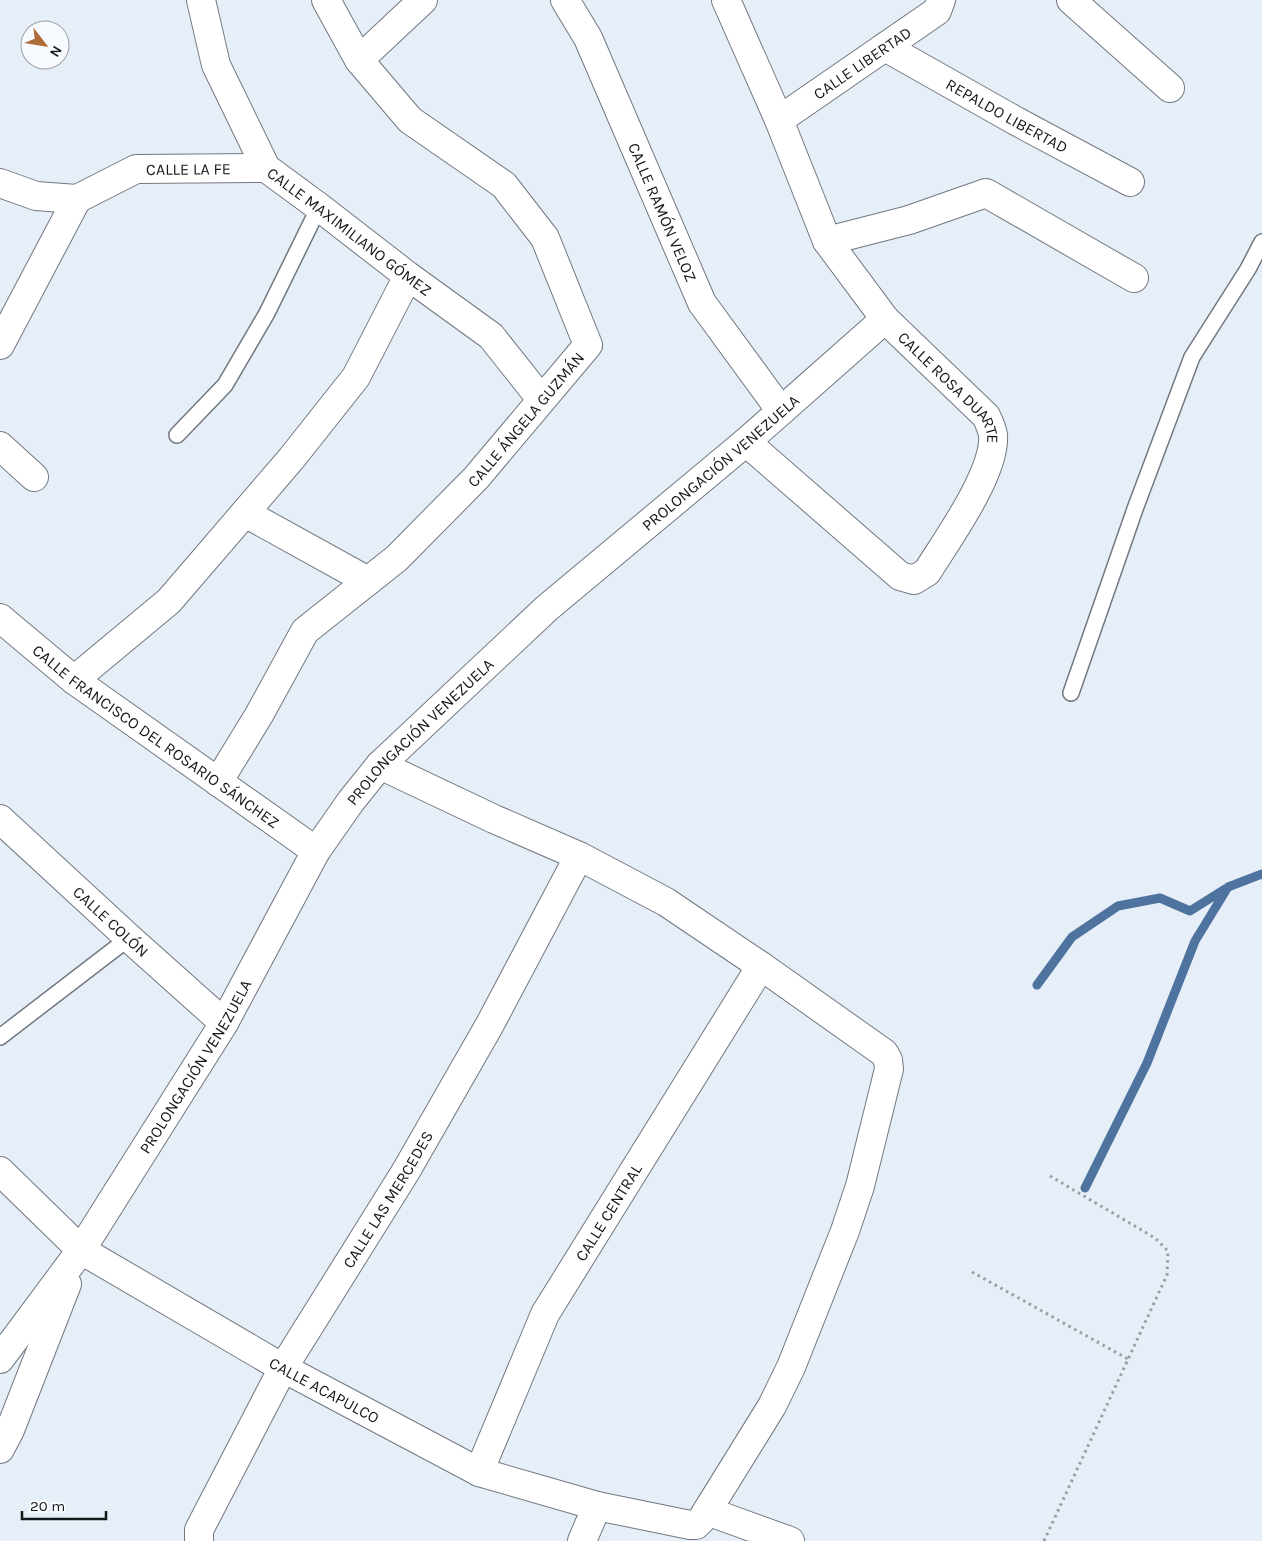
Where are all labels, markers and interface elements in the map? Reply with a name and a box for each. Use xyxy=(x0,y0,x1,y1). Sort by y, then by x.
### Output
north arrow xyxy=(20,20,70,70)
street label: CALLE LIBERTAD xyxy=(810,22,915,103)
text: N xyxy=(46,43,66,60)
street label: REPALDO LIBERTAD xyxy=(943,74,1071,157)
street label: CALLE RAMÓN VELOZ xyxy=(625,140,701,285)
street label: CALLE LA FE xyxy=(146,159,231,178)
street label: CALLE MAXIMILIANO GÓMEZ xyxy=(264,163,435,300)
street label: CALLE ROSA DUARTE xyxy=(894,327,1003,443)
street label: CALLE ÁNGELA GUZMÁN xyxy=(463,348,588,491)
street label: PROLONGACIÓN VENEZUELA xyxy=(638,390,803,534)
street label: CALLE FRANCISCO DEL ROSARIO SÁNCHEZ xyxy=(29,640,283,832)
street label: PROLONGACIÓN VENEZUELA xyxy=(342,654,497,809)
street label: CALLE COLÓN xyxy=(69,882,153,961)
street label: PROLONGACIÓN VENEZUELA xyxy=(135,976,255,1157)
street label: CALLE LAS MERCEDES xyxy=(338,1127,437,1271)
street label: CALLE CENTRAL xyxy=(571,1160,646,1264)
street label: CALLE ACAPULCO xyxy=(266,1353,383,1427)
scale bar xyxy=(22,1488,106,1520)
text: 20 m xyxy=(30,1497,65,1515)

